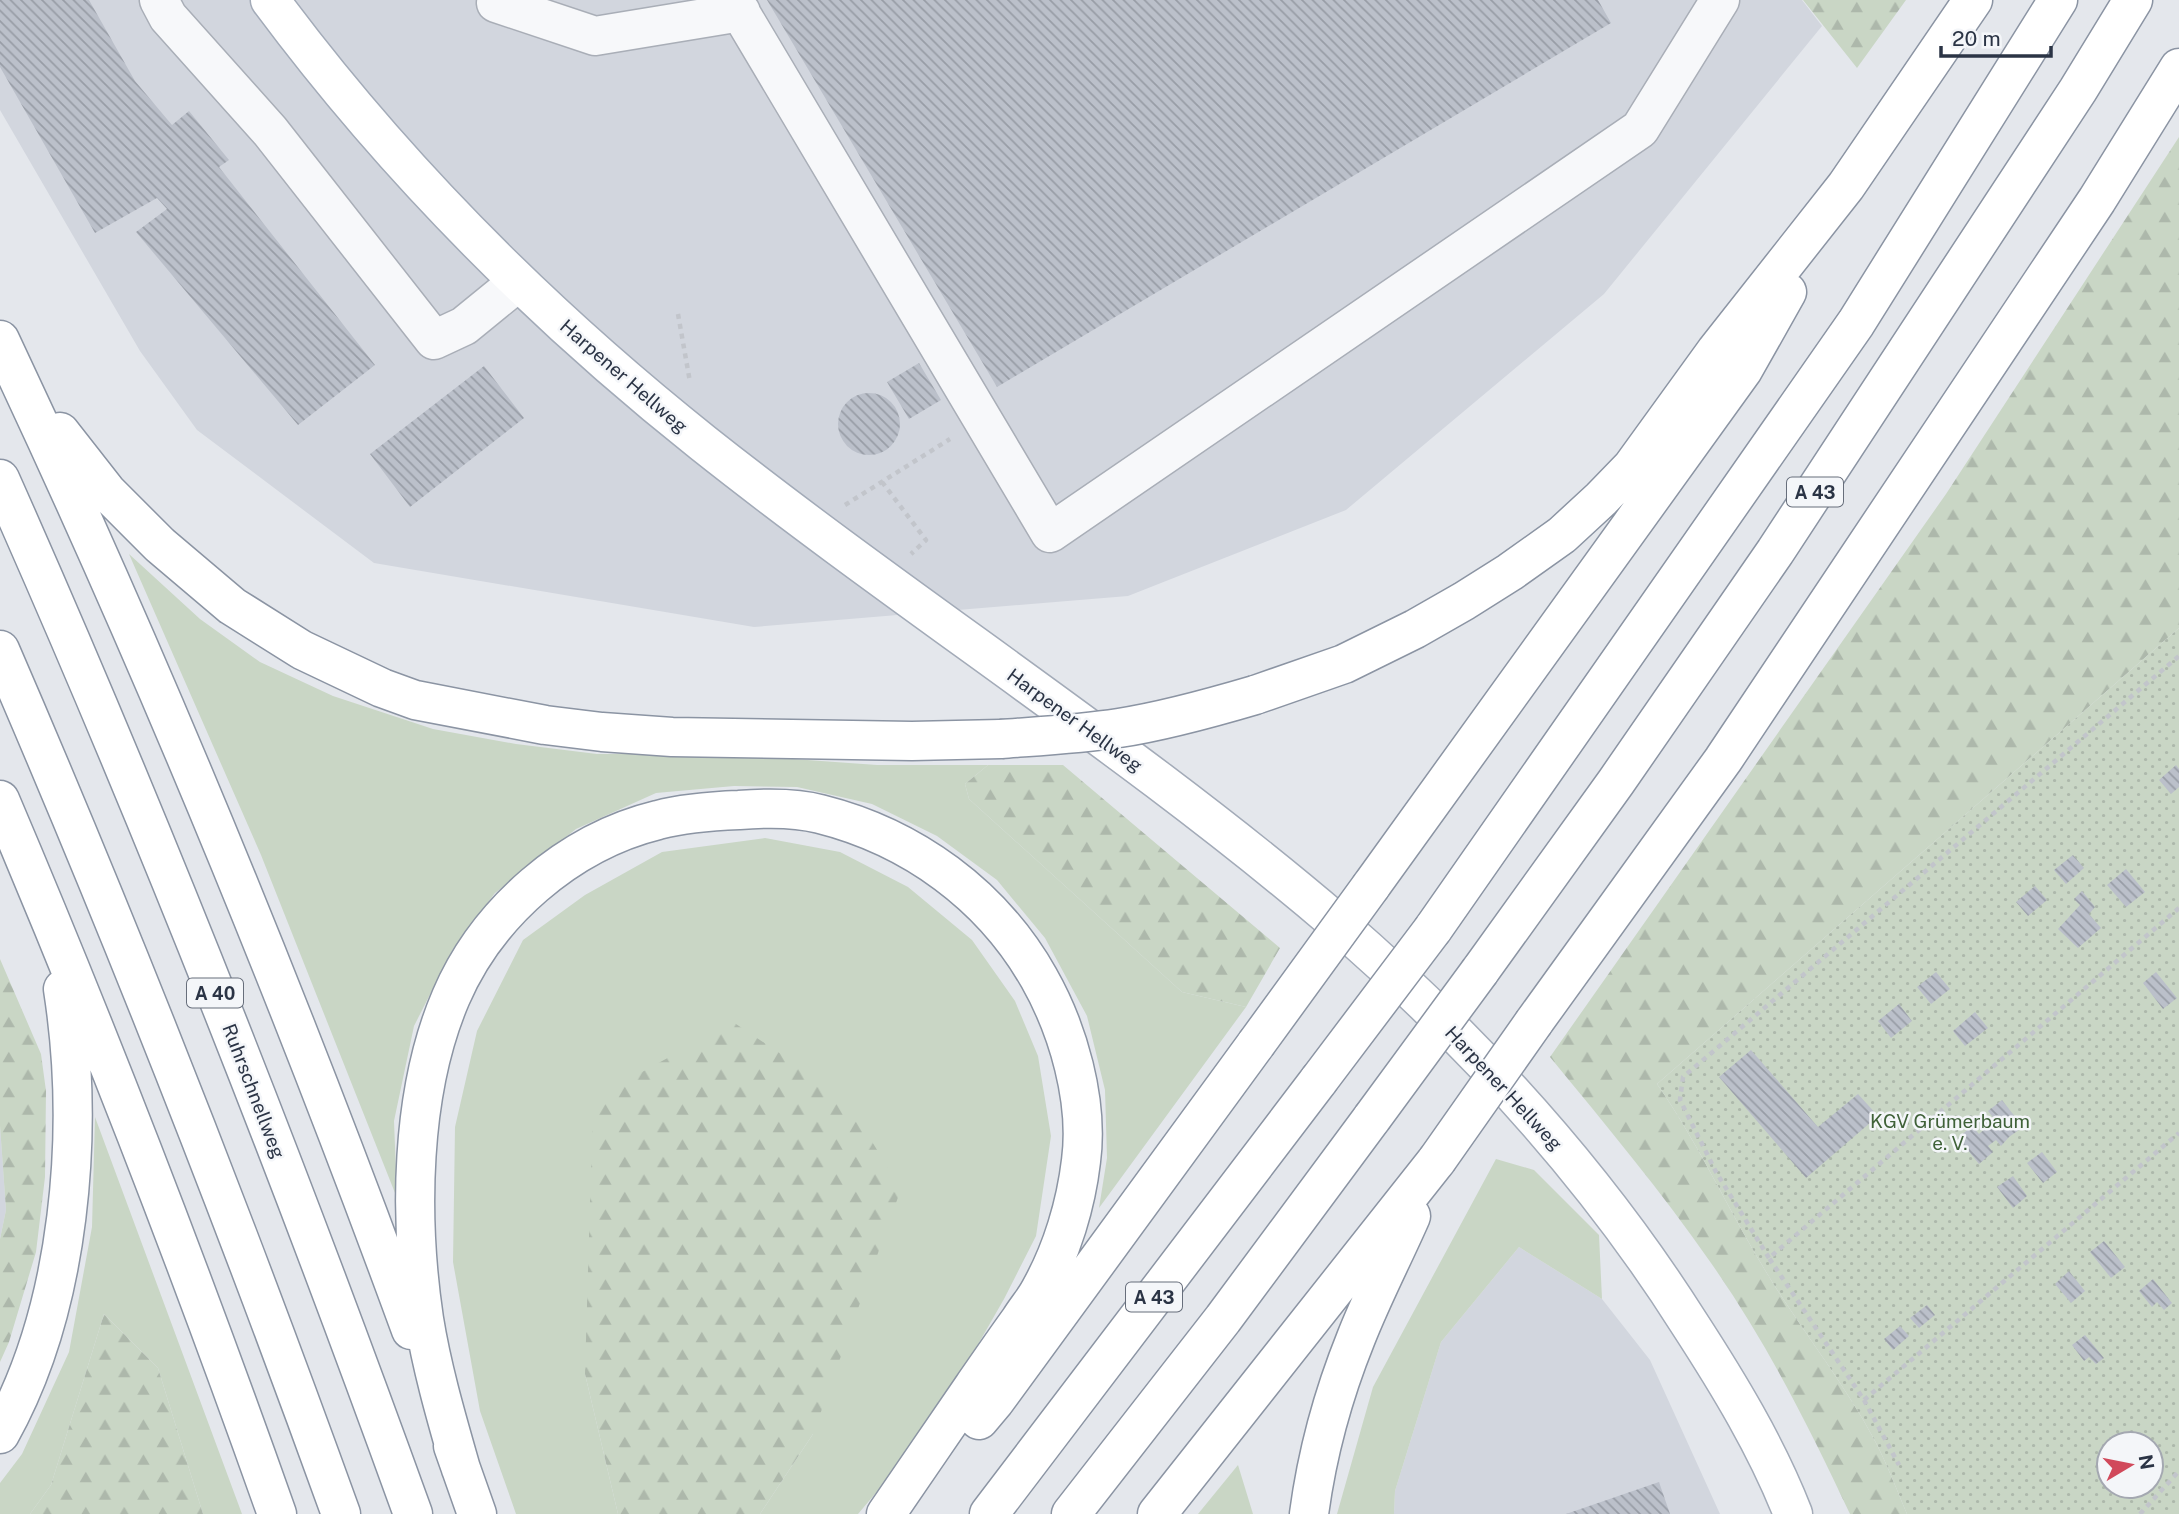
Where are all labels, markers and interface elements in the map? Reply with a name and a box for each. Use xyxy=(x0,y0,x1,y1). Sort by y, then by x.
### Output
scale bar xyxy=(1941,14,2051,58)
text: 20 m xyxy=(1952,26,2001,51)
street label: Harpener Hellweg xyxy=(556,315,692,437)
road number: A 43 xyxy=(1787,478,1843,506)
street label: Harpener Hellweg xyxy=(1003,664,1147,776)
road number: A 40 xyxy=(187,978,243,1008)
street label: Ruhrschnellweg xyxy=(218,1020,290,1162)
street label: Harpener Hellweg xyxy=(1441,1021,1567,1155)
park label: KGV Grümerbaum e. V. xyxy=(1870,1110,2030,1154)
road number: A 43 xyxy=(1126,1282,1182,1312)
north arrow xyxy=(2095,1430,2165,1500)
text: N xyxy=(2135,1453,2159,1471)

